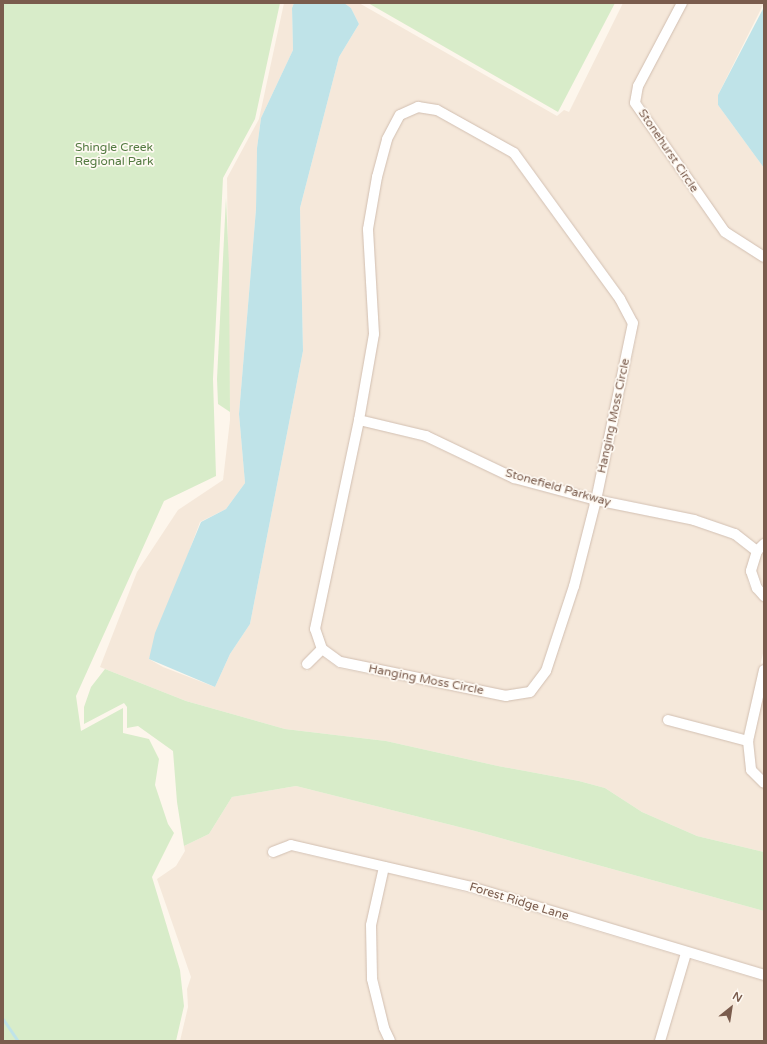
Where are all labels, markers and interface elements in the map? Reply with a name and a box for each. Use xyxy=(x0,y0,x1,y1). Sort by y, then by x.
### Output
street label: Stonehurst Circle xyxy=(635,107,701,195)
park label: Shingle Creek Regional Park xyxy=(75,141,153,169)
street label: Hanging Moss Circle xyxy=(595,357,633,475)
street label: Stonefield Parkway xyxy=(503,466,613,510)
street label: Hanging Moss Circle xyxy=(367,662,485,698)
street label: Forest Ridge Lane xyxy=(468,880,570,924)
north arrow xyxy=(711,988,751,1028)
text: N xyxy=(730,989,744,1005)

